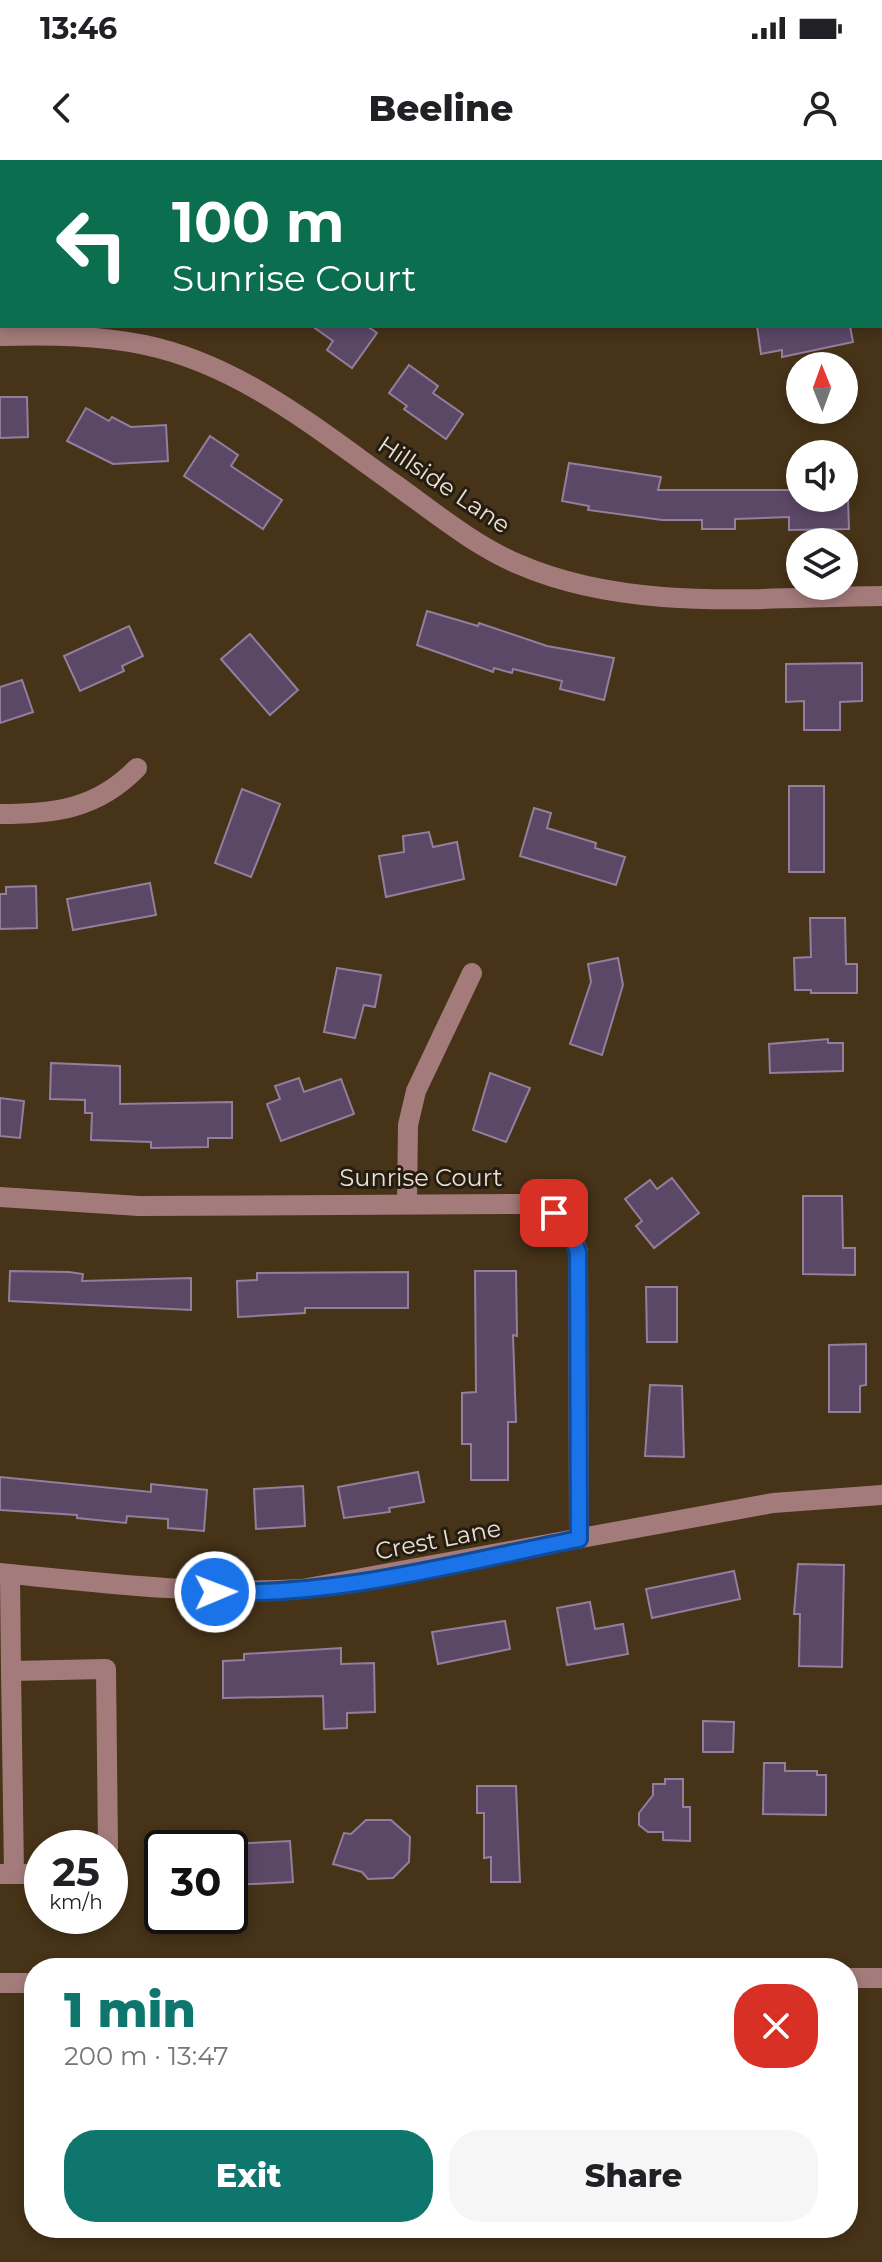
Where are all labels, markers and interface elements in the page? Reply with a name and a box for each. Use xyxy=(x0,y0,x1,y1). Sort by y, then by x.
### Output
text: 13:46 xyxy=(40,10,117,47)
icon: back xyxy=(40,86,84,130)
text: Beeline xyxy=(369,86,513,130)
icon: person xyxy=(798,86,842,130)
text: 100 m xyxy=(172,188,345,256)
icon: left xyxy=(40,192,144,296)
text: Sunrise Court xyxy=(172,256,416,300)
north arrow xyxy=(786,352,858,424)
map controls xyxy=(786,352,858,600)
street label: Hillside Lane xyxy=(373,430,516,539)
button: sound xyxy=(786,440,858,512)
button: layers xyxy=(786,528,858,600)
street label: Sunrise Court xyxy=(340,1163,503,1192)
pin xyxy=(520,1179,588,1247)
icon: arrive xyxy=(532,1191,576,1235)
street label: Crest Lane xyxy=(373,1513,503,1566)
position arrow xyxy=(173,1550,257,1634)
speed limit sign: 30 xyxy=(144,1830,248,1934)
text: 25 xyxy=(52,1847,100,1896)
text: km/h xyxy=(49,1890,103,1914)
text: 1 min xyxy=(64,1981,196,2039)
button: close xyxy=(734,1984,818,2068)
text: 200 m · 13:47 xyxy=(64,2040,228,2072)
button: Exit xyxy=(64,2130,433,2222)
button: Share xyxy=(449,2130,818,2222)

